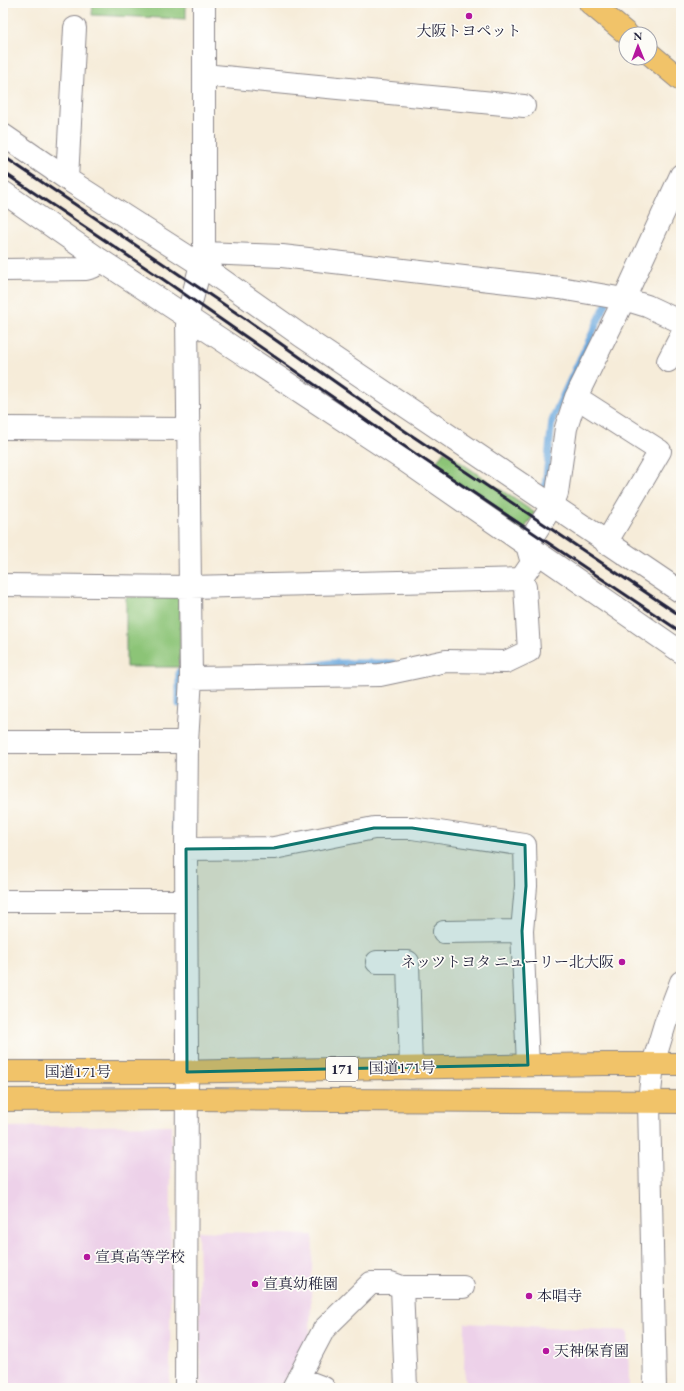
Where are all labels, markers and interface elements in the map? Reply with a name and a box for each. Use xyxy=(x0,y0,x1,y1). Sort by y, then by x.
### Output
marker: 大阪トヨペット xyxy=(464,11,474,21)
place label: 大阪トヨペット xyxy=(416,21,522,40)
north arrow xyxy=(618,26,658,66)
text: N xyxy=(633,29,642,43)
place label: ネッツトヨタ ニューリー北大阪 xyxy=(401,952,614,971)
marker: ネッツトヨタ ニューリー北大阪 xyxy=(617,957,627,967)
road number: 171 xyxy=(326,1057,358,1081)
street label: 国道171号 xyxy=(369,1057,435,1078)
street label: 国道171号 xyxy=(45,1062,111,1081)
place label: 宣真高等学校 xyxy=(95,1247,185,1266)
marker: 宣真高等学校 xyxy=(82,1252,92,1262)
place label: 宣真幼稚園 xyxy=(263,1274,338,1293)
marker: 宣真幼稚園 xyxy=(250,1279,260,1289)
place label: 本唱寺 xyxy=(537,1286,582,1305)
marker: 本唱寺 xyxy=(524,1291,534,1301)
place label: 天神保育園 xyxy=(554,1341,629,1360)
marker: 天神保育園 xyxy=(541,1346,551,1356)

